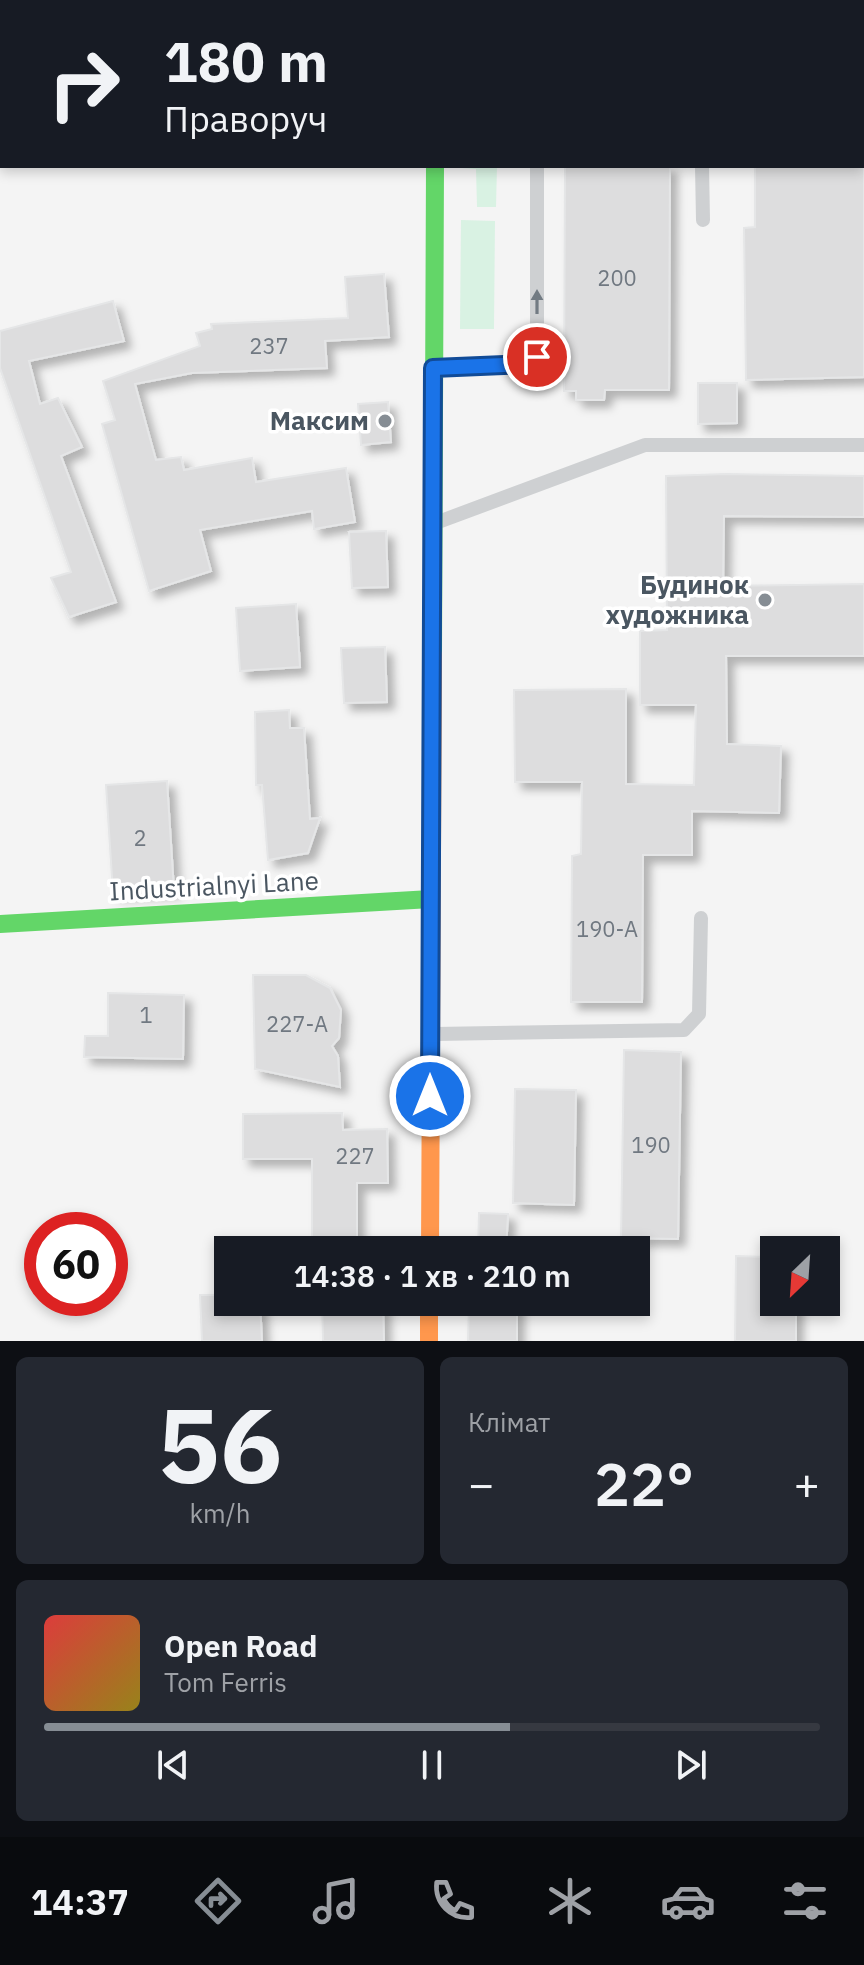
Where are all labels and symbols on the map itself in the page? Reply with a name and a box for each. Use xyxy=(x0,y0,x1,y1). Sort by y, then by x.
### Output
house number: 200 xyxy=(597,263,637,292)
one-way arrow xyxy=(531,289,543,314)
pin xyxy=(503,323,571,391)
house number: 237 xyxy=(249,331,289,360)
place label: Максим xyxy=(270,403,369,437)
marker: Максим xyxy=(376,412,394,430)
place label: Будинок художника xyxy=(606,567,749,631)
marker: Будинок художника xyxy=(756,591,774,609)
house number: 2 xyxy=(133,823,147,852)
street label: Industrialnyi Lane xyxy=(108,863,320,907)
house number: 190-А xyxy=(576,914,638,943)
house number: 1 xyxy=(139,1000,153,1029)
house number: 227-А xyxy=(266,1009,328,1038)
position arrow xyxy=(388,1054,472,1138)
house number: 190 xyxy=(631,1130,671,1159)
house number: 227 xyxy=(335,1141,375,1170)
speed limit sign: 60 xyxy=(24,1212,128,1316)
north arrow xyxy=(760,1236,840,1316)

